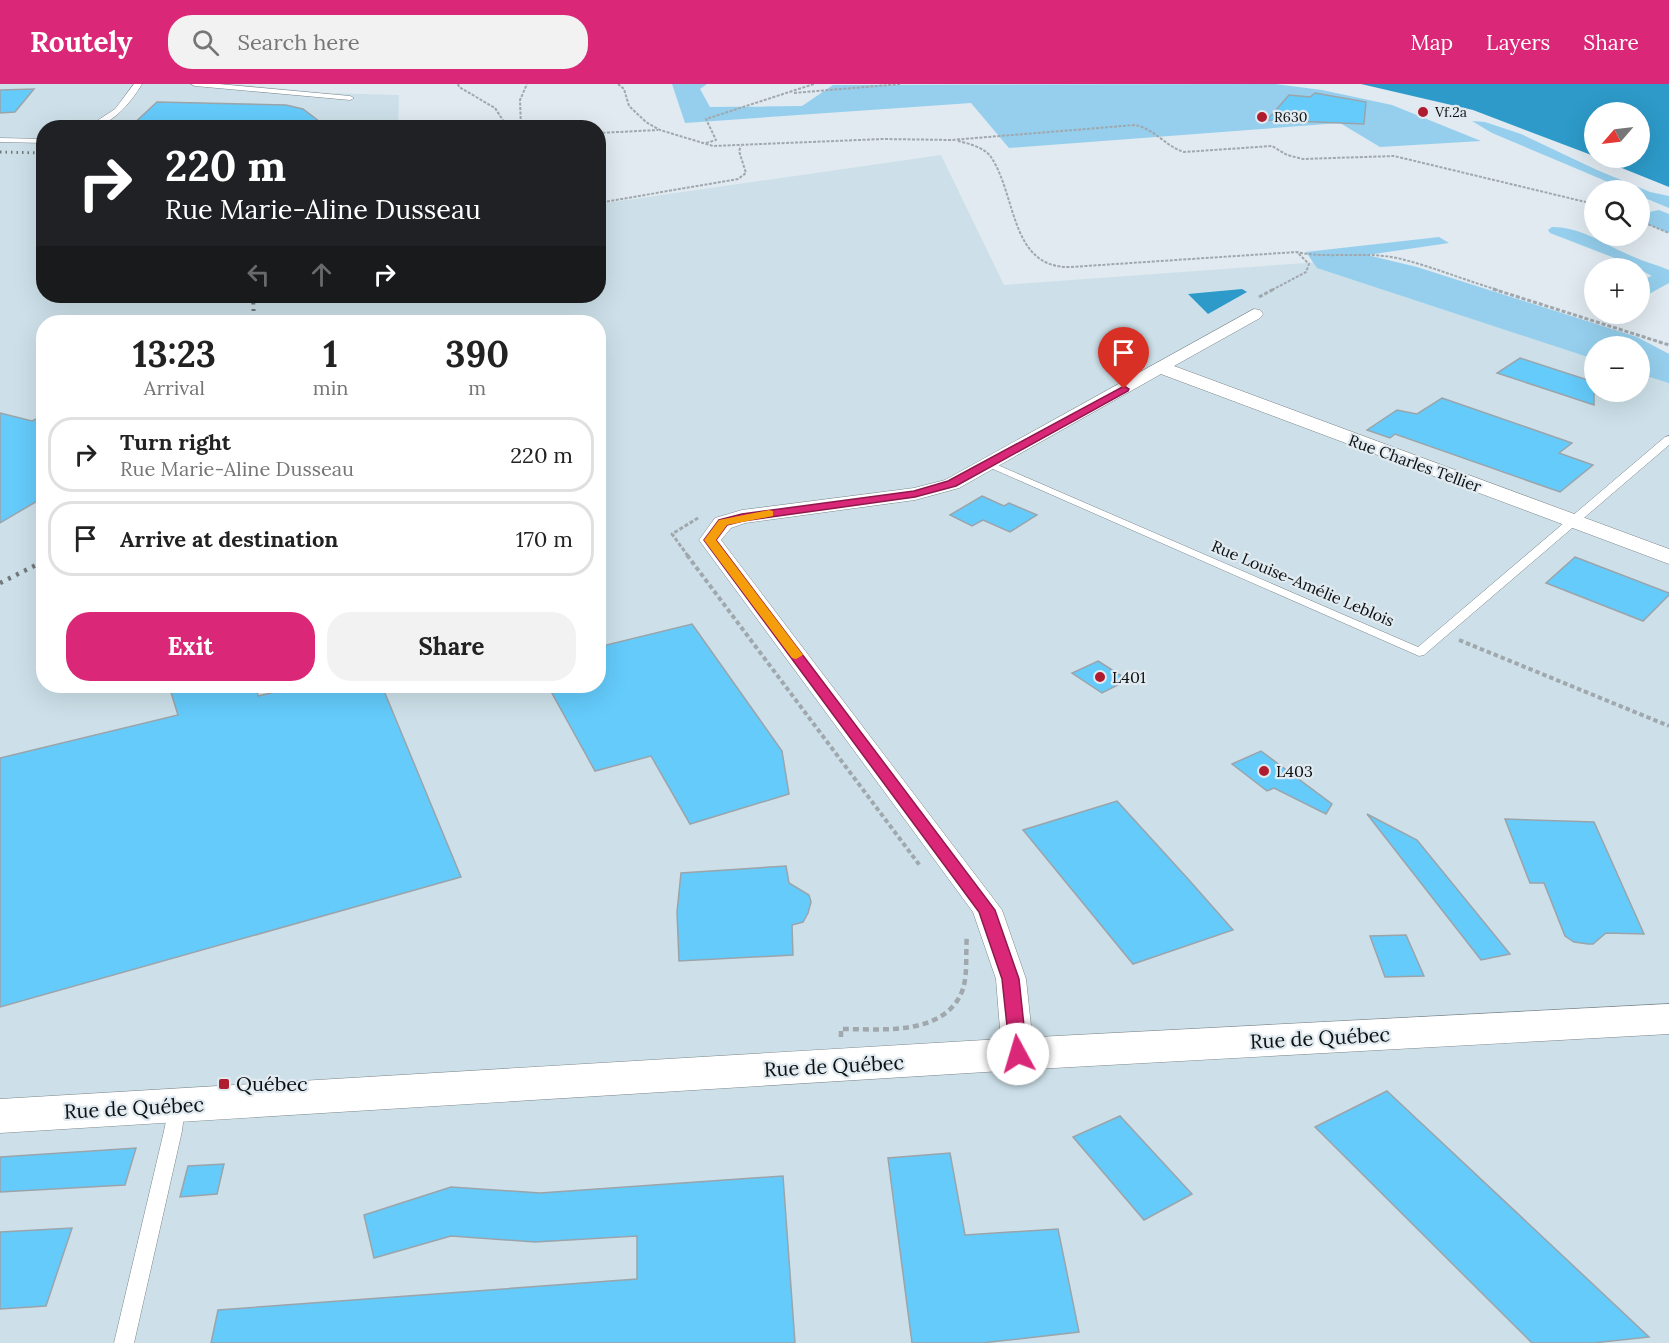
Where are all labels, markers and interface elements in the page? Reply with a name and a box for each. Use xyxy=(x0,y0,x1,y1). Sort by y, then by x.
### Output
search box xyxy=(168,15,588,69)
text: Routely xyxy=(30,24,132,60)
icon: search xyxy=(189,26,222,59)
text: Search here xyxy=(237,28,360,56)
text: Map xyxy=(1410,29,1453,56)
text: Layers xyxy=(1486,29,1550,56)
text: Share xyxy=(1583,29,1639,56)
north arrow xyxy=(1584,102,1650,168)
map controls xyxy=(1584,102,1650,402)
place label: Vf.2a xyxy=(1434,103,1467,121)
marker: Vf.2a xyxy=(1416,105,1430,119)
place label: R630 xyxy=(1274,108,1307,126)
marker: R630 xyxy=(1255,110,1269,124)
text: 220 m xyxy=(165,139,286,193)
icon: right xyxy=(66,144,144,222)
button: search xyxy=(1584,180,1650,246)
text: Rue Marie-Aline Dusseau xyxy=(165,192,481,226)
icon: left xyxy=(242,258,275,291)
icon: ahead xyxy=(305,258,338,291)
icon: right xyxy=(368,258,401,291)
button: + xyxy=(1584,258,1650,324)
pin xyxy=(1098,327,1149,389)
text: 13:23 xyxy=(133,331,216,377)
text: 1 xyxy=(323,331,338,377)
text: 390 xyxy=(445,331,509,377)
icon: arrive xyxy=(1107,336,1140,369)
button: − xyxy=(1584,336,1650,402)
text: Arrival xyxy=(144,375,205,400)
text: min xyxy=(313,375,348,400)
text: m xyxy=(468,375,486,400)
text: Turn right xyxy=(120,428,231,456)
street label: Rue Charles Tellier xyxy=(1346,430,1484,496)
icon: right xyxy=(69,438,102,471)
text: 220 m xyxy=(510,441,573,469)
text: Rue Marie-Aline Dusseau xyxy=(120,456,354,481)
icon: arrive xyxy=(69,522,102,555)
text: Arrive at destination xyxy=(120,525,338,553)
text: 170 m xyxy=(516,525,573,553)
street label: Rue Louise-Amélie Leblois xyxy=(1209,535,1397,631)
button: Exit xyxy=(66,612,315,681)
button: Share xyxy=(327,612,576,681)
place label: L401 xyxy=(1112,667,1146,687)
marker: L401 xyxy=(1093,670,1107,684)
place label: L403 xyxy=(1276,761,1313,781)
marker: L403 xyxy=(1257,764,1271,778)
street label: Rue de Québec xyxy=(1249,1021,1391,1054)
position arrow xyxy=(986,1022,1050,1086)
street label: Rue de Québec xyxy=(763,1049,905,1082)
place label: Québec xyxy=(236,1071,308,1096)
marker: Québec xyxy=(217,1077,231,1091)
street label: Rue de Québec xyxy=(63,1091,205,1124)

